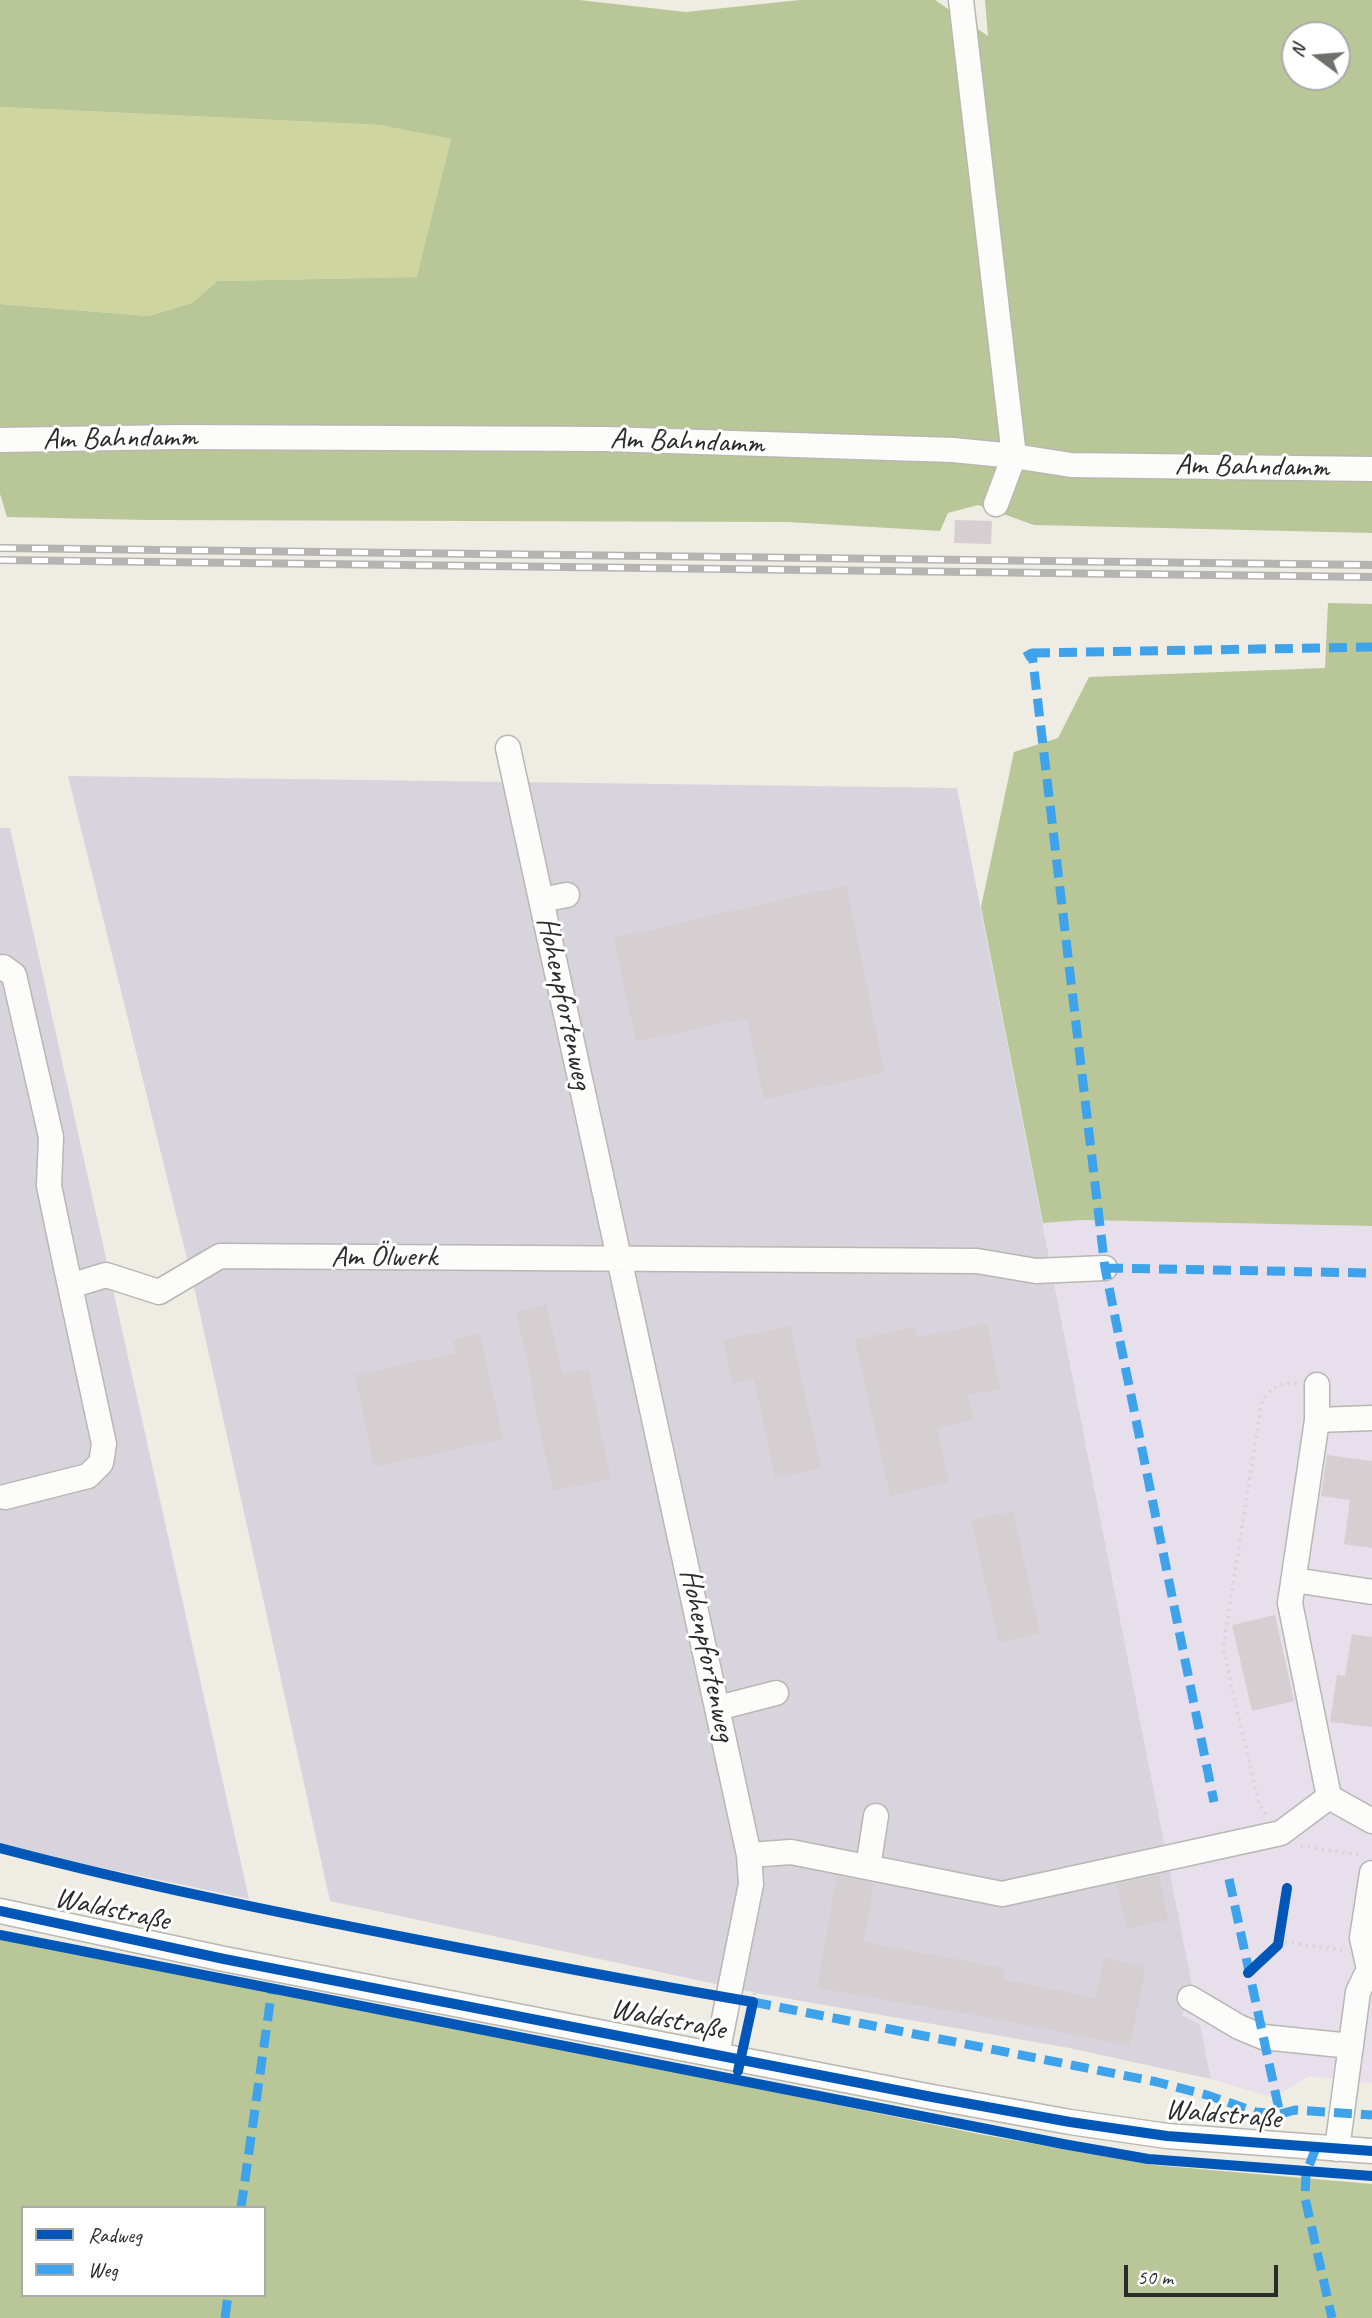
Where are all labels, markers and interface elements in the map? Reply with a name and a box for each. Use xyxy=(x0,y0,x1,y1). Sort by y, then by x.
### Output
north arrow xyxy=(1281,21,1351,91)
text: N xyxy=(1285,42,1311,60)
street label: Am Bahndamm xyxy=(43,420,197,458)
street label: Am Bahndamm xyxy=(609,421,765,463)
street label: Am Bahndamm xyxy=(1175,448,1329,486)
street label: Hohenpfortenweg xyxy=(528,914,600,1092)
street label: Am Ölwerk xyxy=(331,1239,437,1275)
street label: Hohenpfortenweg xyxy=(671,1566,743,1744)
street label: Waldstraße xyxy=(51,1880,173,1940)
street label: Waldstraße xyxy=(608,1991,728,2049)
street label: Waldstraße xyxy=(1164,2092,1282,2138)
legend xyxy=(21,2206,266,2297)
text: Radweg xyxy=(88,2222,142,2248)
scale bar xyxy=(1127,2252,1281,2296)
text: Weg xyxy=(88,2257,118,2283)
text: 50 m xyxy=(1137,2264,1173,2290)

